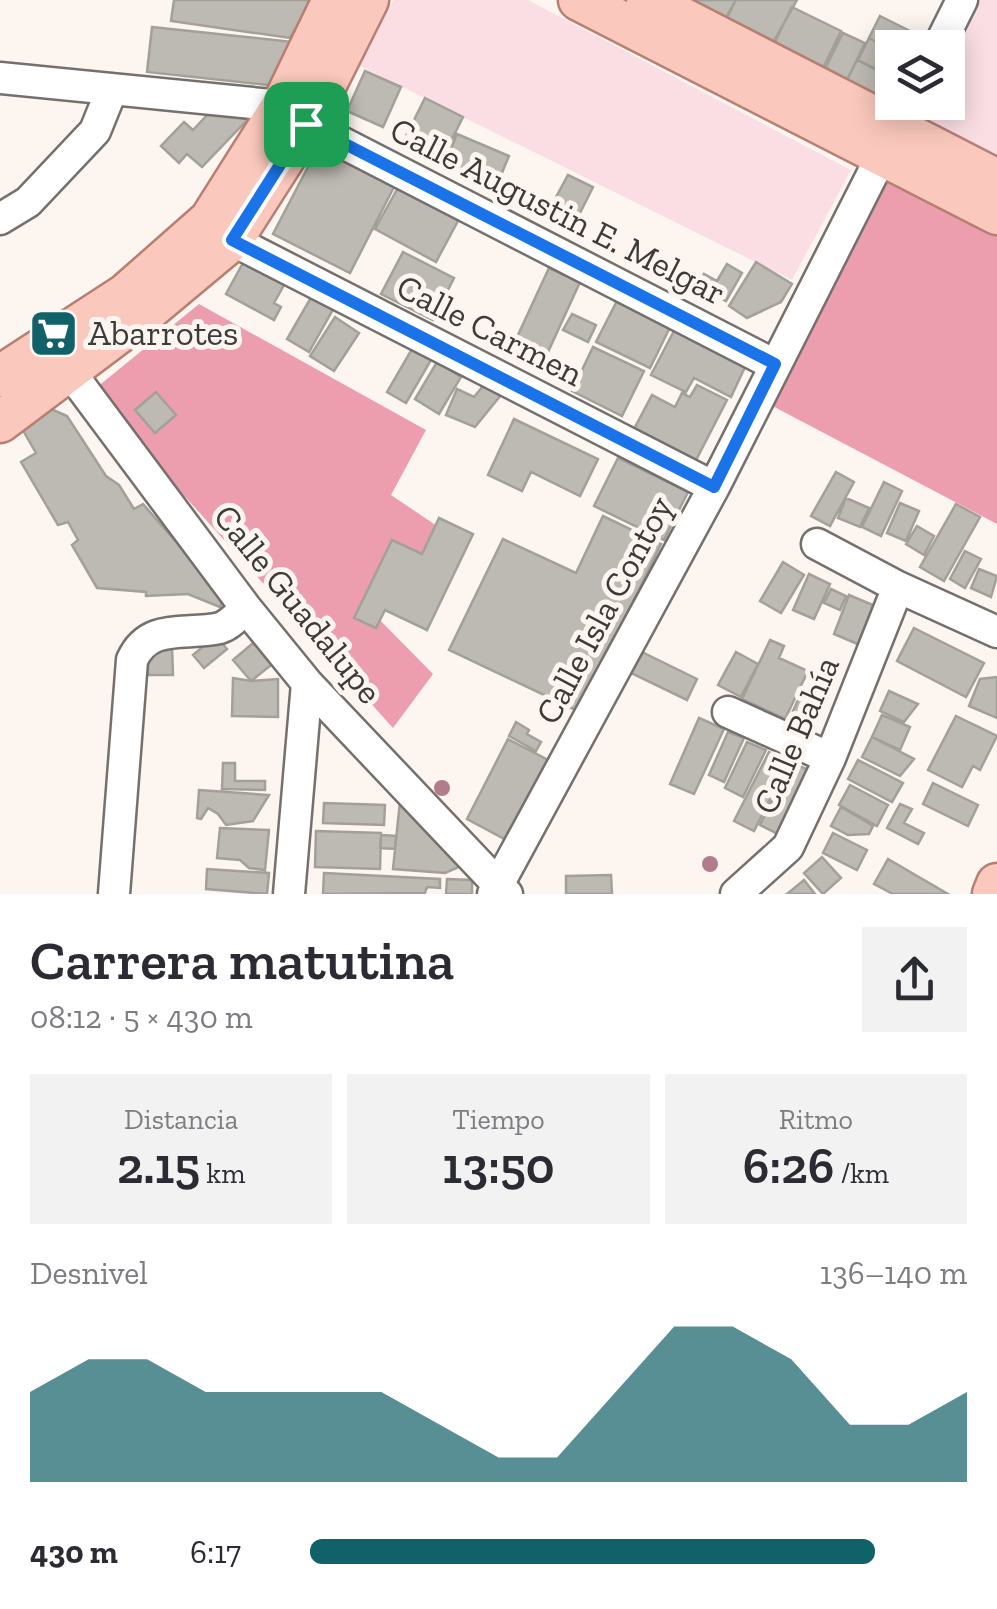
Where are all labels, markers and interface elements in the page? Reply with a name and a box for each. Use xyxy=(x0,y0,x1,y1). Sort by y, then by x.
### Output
map controls xyxy=(875,30,965,120)
button: layers xyxy=(875,30,965,120)
pin xyxy=(264,82,349,167)
icon: arrive xyxy=(279,97,334,152)
street label: Calle Augustin E. Melgar xyxy=(383,108,733,314)
street label: Calle Carmen xyxy=(390,265,590,395)
supermarket icon: Abarrotes xyxy=(27,307,79,359)
place label: Abarrotes xyxy=(88,312,238,354)
street label: Calle Isla Contoy xyxy=(526,489,682,731)
street label: Calle Guadalupe xyxy=(205,496,391,712)
street label: Calle Bahía xyxy=(744,650,848,820)
text: Carrera matutina xyxy=(30,927,454,993)
button: share xyxy=(862,927,967,1032)
text: 08:12 · 5 × 430 m xyxy=(30,998,253,1036)
text: Distancia xyxy=(124,1103,238,1136)
text: Tiempo xyxy=(452,1103,545,1136)
text: Ritmo xyxy=(779,1103,853,1136)
text: 2.15 xyxy=(117,1136,200,1196)
text: 13:50 xyxy=(442,1136,555,1196)
text: 6:26 xyxy=(743,1136,834,1196)
text: km xyxy=(200,1157,245,1190)
text: /km xyxy=(834,1157,889,1190)
text: Desnivel xyxy=(30,1254,148,1292)
text: 136–140 m xyxy=(820,1254,967,1292)
text: 430 m xyxy=(30,1533,118,1571)
text: 6:17 xyxy=(190,1533,241,1571)

